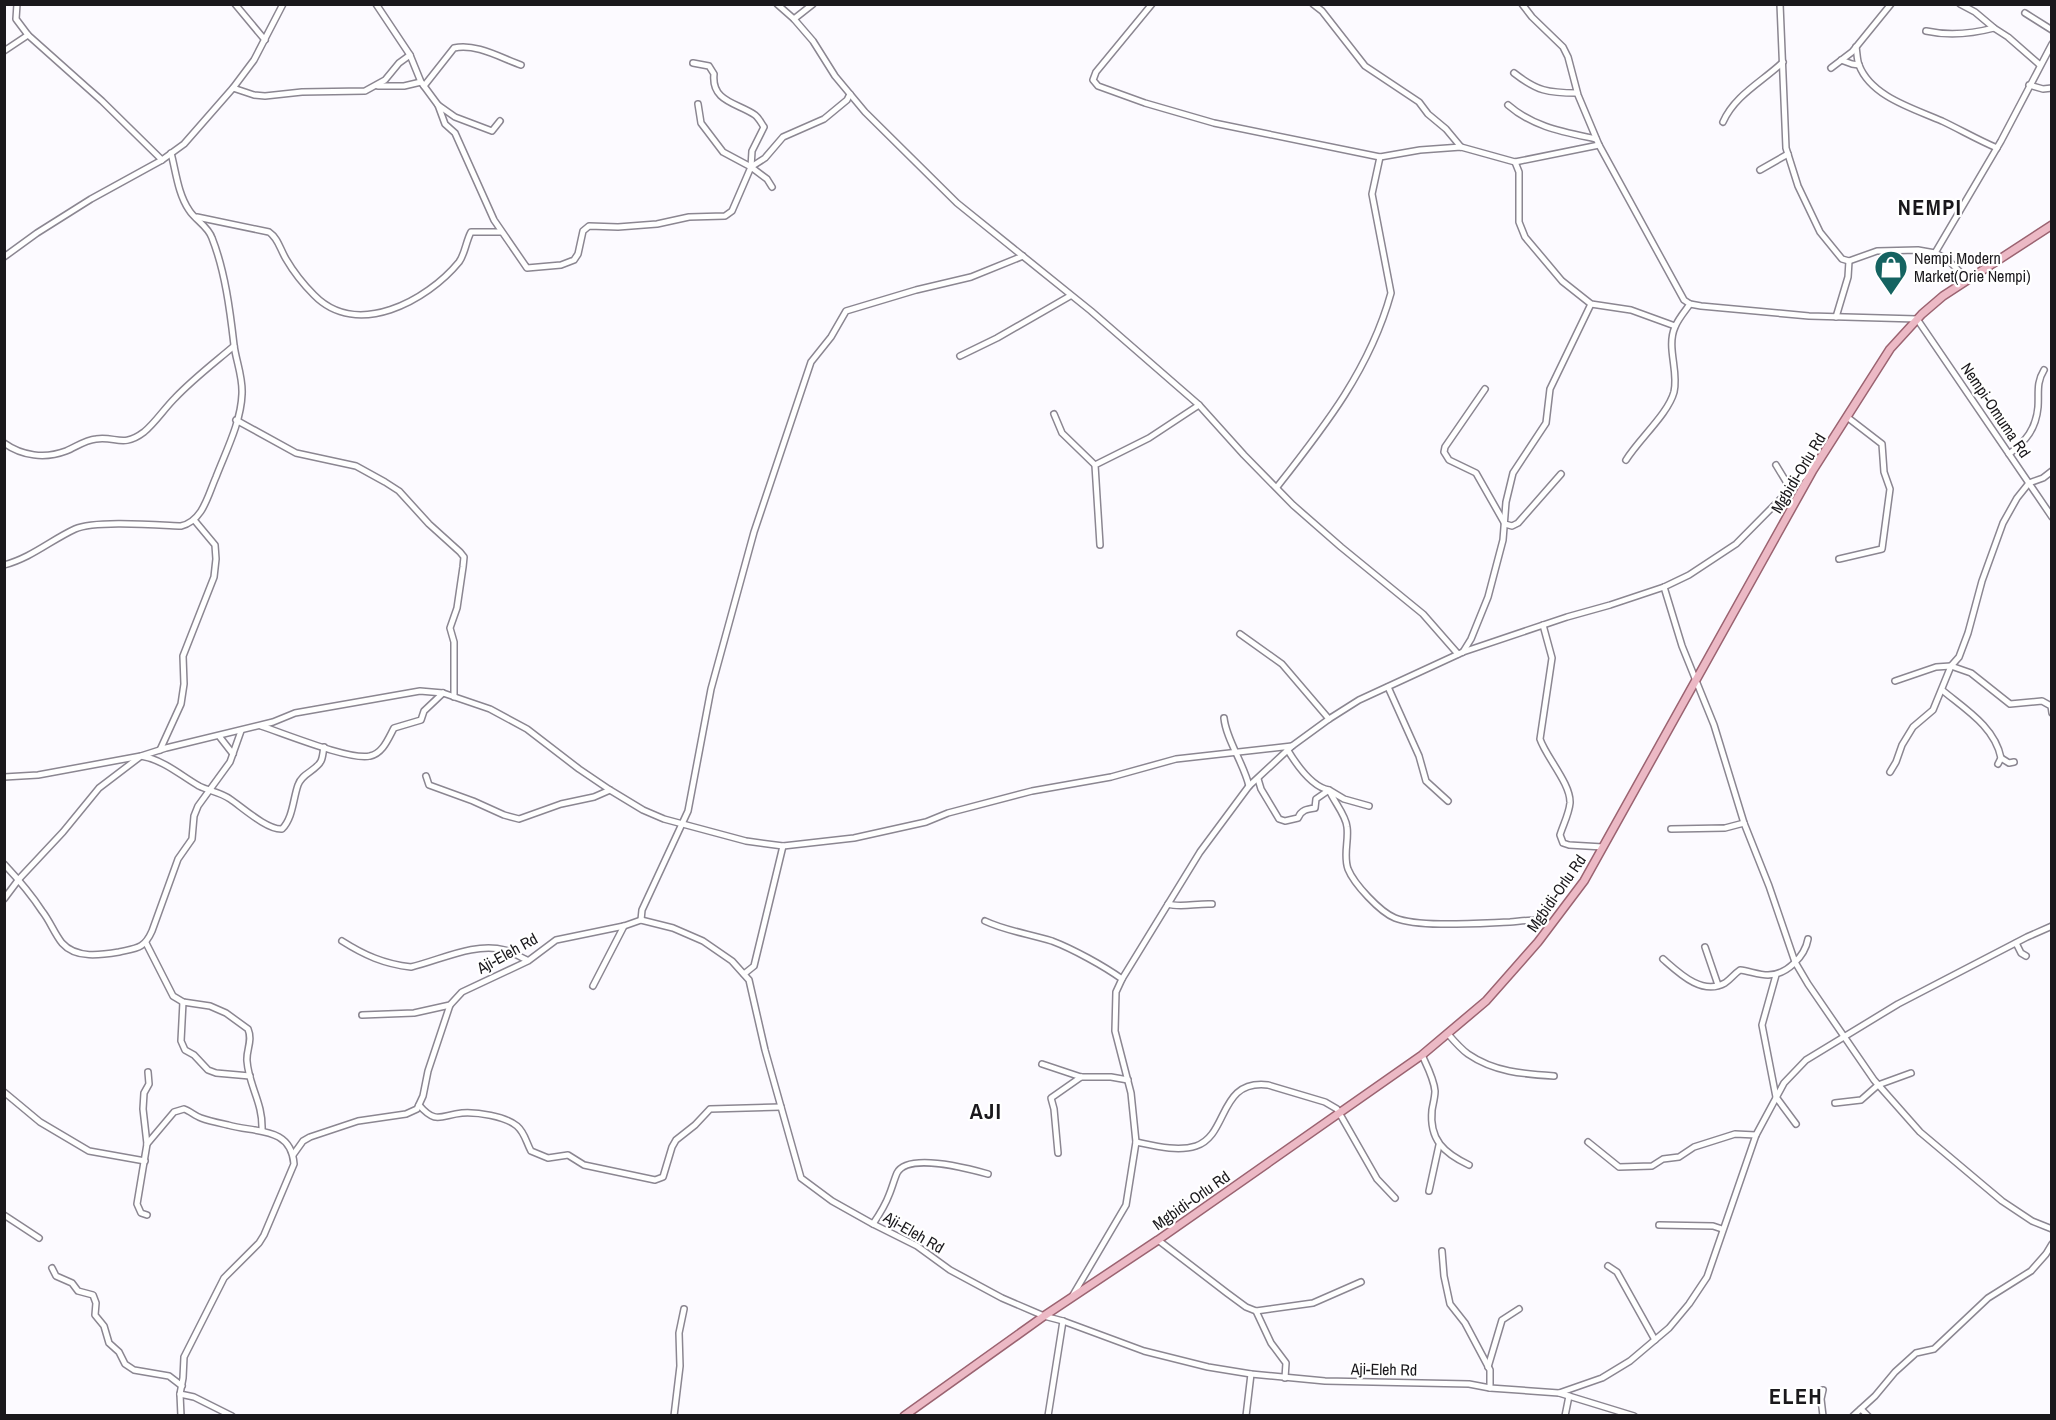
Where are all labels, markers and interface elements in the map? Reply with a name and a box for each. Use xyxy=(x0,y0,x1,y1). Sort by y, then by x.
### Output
district label: NEMPI xyxy=(1898,192,1962,222)
place label: Nempi Modern Market(Orie Nempi) xyxy=(1914,247,2031,287)
shop icon: Nempi Modern Market(Orie Nempi) xyxy=(1873,249,1909,296)
street label: Nempi-Omuma Rd xyxy=(1956,358,2036,462)
street label: Mgbidi-Orlu Rd xyxy=(1765,429,1831,517)
street label: Mgbidi-Orlu Rd xyxy=(1521,850,1591,936)
street label: Aji-Eleh Rd xyxy=(472,927,541,979)
district label: AJI xyxy=(970,1096,1002,1126)
street label: Mgbidi-Orlu Rd xyxy=(1148,1165,1234,1235)
street label: Aji-Eleh Rd xyxy=(879,1205,948,1258)
street label: Aji-Eleh Rd xyxy=(1350,1357,1417,1381)
district label: ELEH xyxy=(1769,1381,1823,1411)

